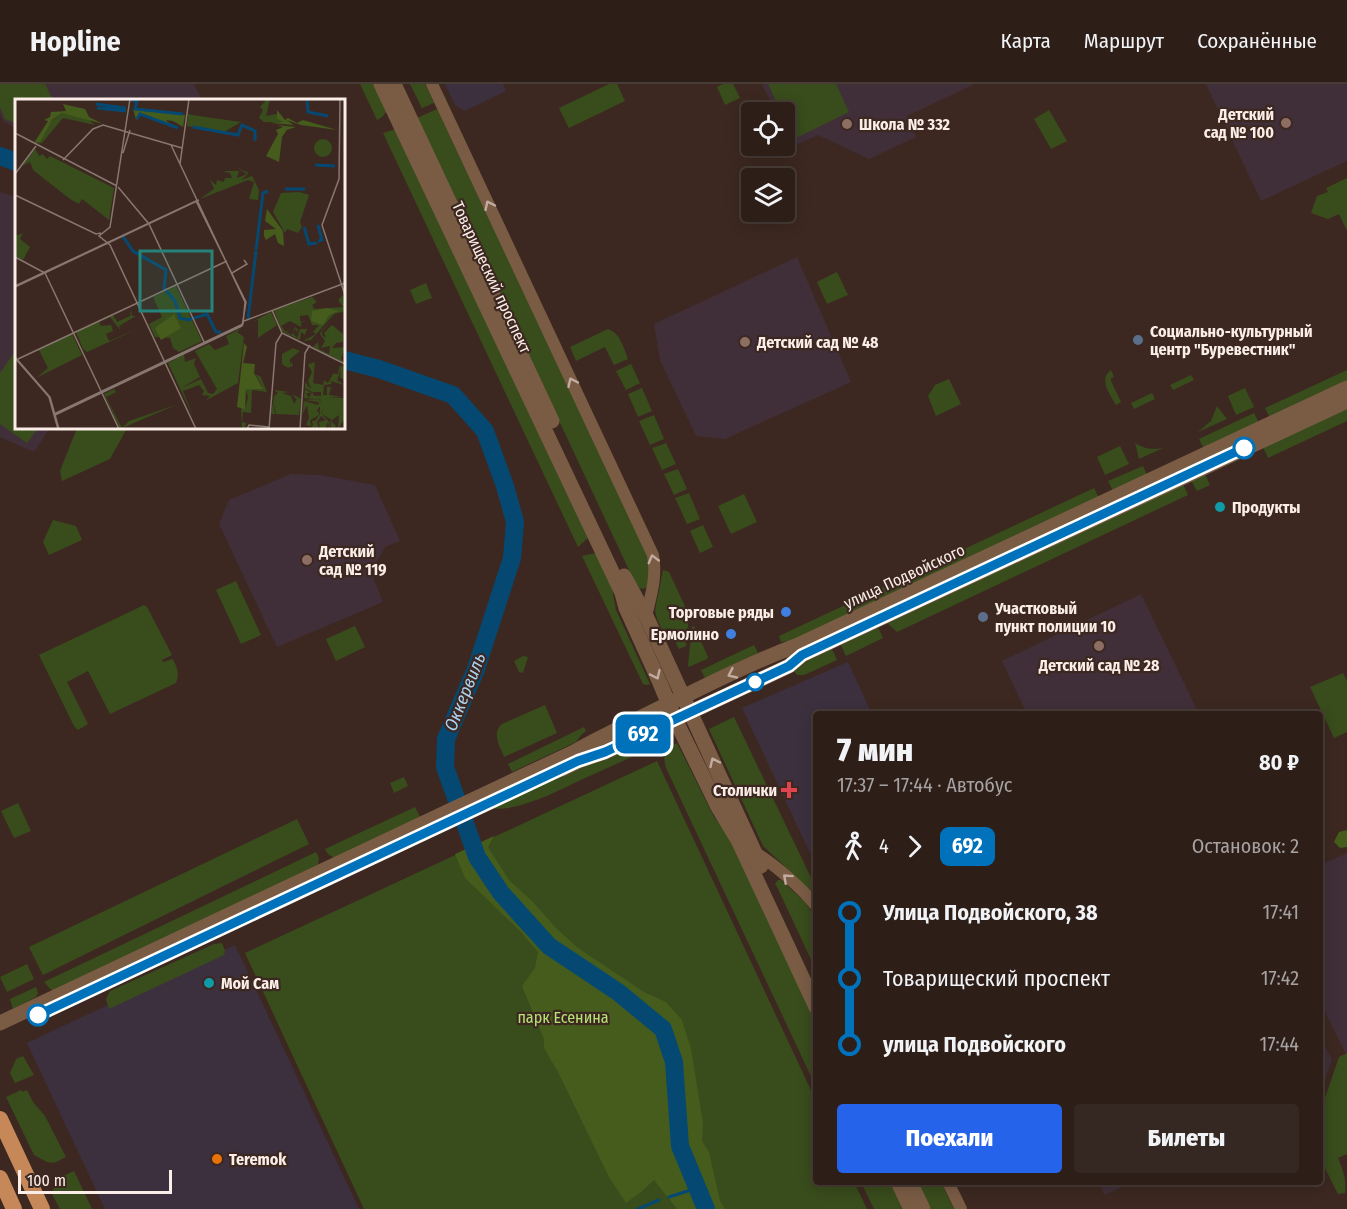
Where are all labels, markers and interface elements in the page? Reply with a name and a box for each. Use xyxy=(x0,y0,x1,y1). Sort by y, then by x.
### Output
text: Hopline xyxy=(30,25,121,58)
text: Карта xyxy=(1001,28,1051,54)
text: Маршрут xyxy=(1084,28,1164,54)
text: Сохранённые xyxy=(1197,28,1317,54)
inset map xyxy=(15,99,345,429)
map controls xyxy=(741,102,795,222)
button: locate xyxy=(741,102,795,156)
place label: Детский сад № 100 xyxy=(1204,105,1274,142)
place label: Школа № 332 xyxy=(859,115,951,134)
marker: Детский сад № 100 xyxy=(1279,116,1293,130)
marker: Школа № 332 xyxy=(840,117,854,131)
button: layers xyxy=(741,168,795,222)
street label: Товарищеский проспект xyxy=(448,198,535,356)
one-way arrow xyxy=(484,201,496,212)
place label: Социально-культурный центр "Буревестник" xyxy=(1150,322,1313,359)
place label: Детский сад № 48 xyxy=(756,333,879,352)
marker: Социально-культурный центр "Буревестник" xyxy=(1131,333,1145,347)
marker: Детский сад № 48 xyxy=(738,335,752,349)
one-way arrow xyxy=(567,377,579,388)
unlabelled marker xyxy=(1233,437,1255,459)
place label: Продукты xyxy=(1232,498,1300,517)
marker: Продукты xyxy=(1213,500,1227,514)
street label: улица Подвойского xyxy=(841,540,968,613)
place label: Детский сад № 119 xyxy=(318,542,386,579)
marker: Детский сад № 119 xyxy=(300,553,314,567)
one-way arrow xyxy=(647,554,660,564)
place label: Участковый пункт полиции 10 xyxy=(994,599,1116,636)
place label: Торговые ряды xyxy=(669,603,774,622)
marker: Торговые ряды xyxy=(779,605,793,619)
marker: Участковый пункт полиции 10 xyxy=(976,610,990,624)
place label: Ермолино xyxy=(651,625,719,644)
marker: Ермолино xyxy=(724,627,738,641)
marker: Детский сад № 28 xyxy=(1092,639,1106,653)
water label: Оккервиль xyxy=(439,650,491,734)
place label: Детский сад № 28 xyxy=(1038,656,1160,675)
one-way arrow xyxy=(727,667,738,679)
one-way arrow xyxy=(649,668,661,679)
unlabelled marker xyxy=(746,673,764,691)
line badge: 692 xyxy=(608,714,678,754)
text: 692 xyxy=(628,721,659,747)
text: 7 мин xyxy=(837,730,913,770)
text: 80 ₽ xyxy=(1259,749,1299,776)
one-way arrow xyxy=(709,757,721,768)
text: 17:37 – 17:44 · Автобус xyxy=(837,773,1012,797)
place label: Столички xyxy=(713,781,777,800)
marker: Столички xyxy=(782,783,796,797)
icon: walk xyxy=(837,830,870,863)
icon: forward xyxy=(898,830,931,863)
text: 692 xyxy=(952,833,983,859)
text: 4 xyxy=(879,834,889,858)
text: Остановок: 2 xyxy=(1192,834,1299,858)
one-way arrow xyxy=(783,874,794,885)
text: Улица Подвойского, 38 xyxy=(883,899,1098,926)
text: 17:41 xyxy=(1263,900,1299,924)
text: Товарищеский проспект xyxy=(883,965,1110,992)
text: 17:42 xyxy=(1261,966,1299,990)
place label: Мой Сам xyxy=(221,974,279,993)
marker: Мой Сам xyxy=(202,976,216,990)
unlabelled marker xyxy=(27,1004,49,1026)
park label: парк Есенина xyxy=(517,1008,609,1027)
text: улица Подвойского xyxy=(883,1031,1066,1058)
text: 17:44 xyxy=(1260,1032,1299,1056)
button: Поехали xyxy=(837,1104,1062,1173)
button: Билеты xyxy=(1074,1104,1299,1173)
place label: Teremok xyxy=(229,1150,287,1169)
marker: Teremok xyxy=(210,1152,224,1166)
scale bar xyxy=(18,1167,172,1194)
text: 100 m xyxy=(27,1171,66,1190)

